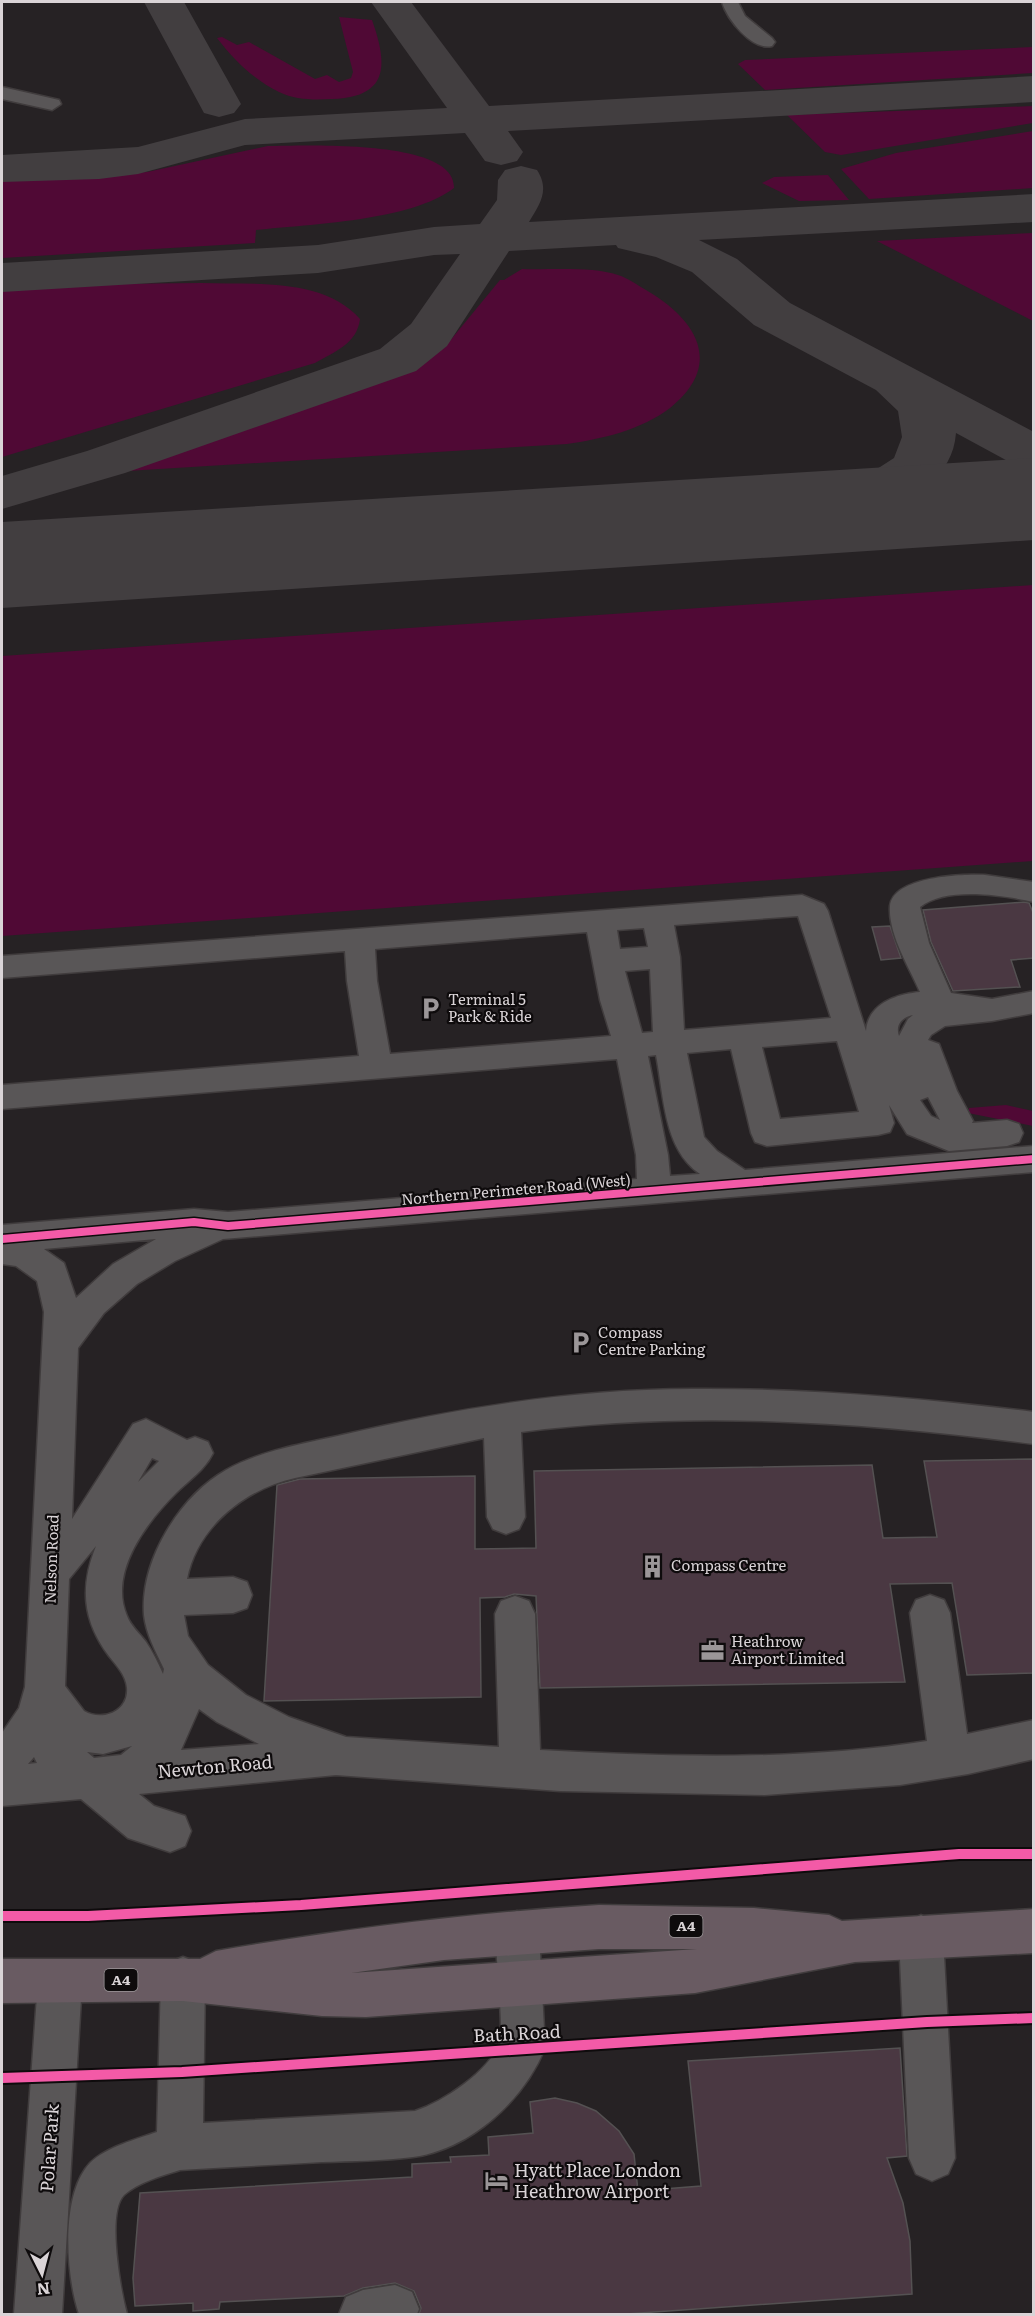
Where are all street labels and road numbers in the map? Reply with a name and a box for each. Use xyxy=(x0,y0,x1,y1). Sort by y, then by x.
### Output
street label: Northern Perimeter Road (West) xyxy=(400,1167,632,1210)
street label: Nelson Road xyxy=(37,1514,64,1604)
street label: Newton Road xyxy=(156,1747,274,1784)
road number: A4 xyxy=(670,1915,702,1937)
road number: A4 xyxy=(104,1969,138,1991)
street label: Bath Road xyxy=(473,2017,561,2048)
street label: Polar Park xyxy=(32,2102,65,2193)

